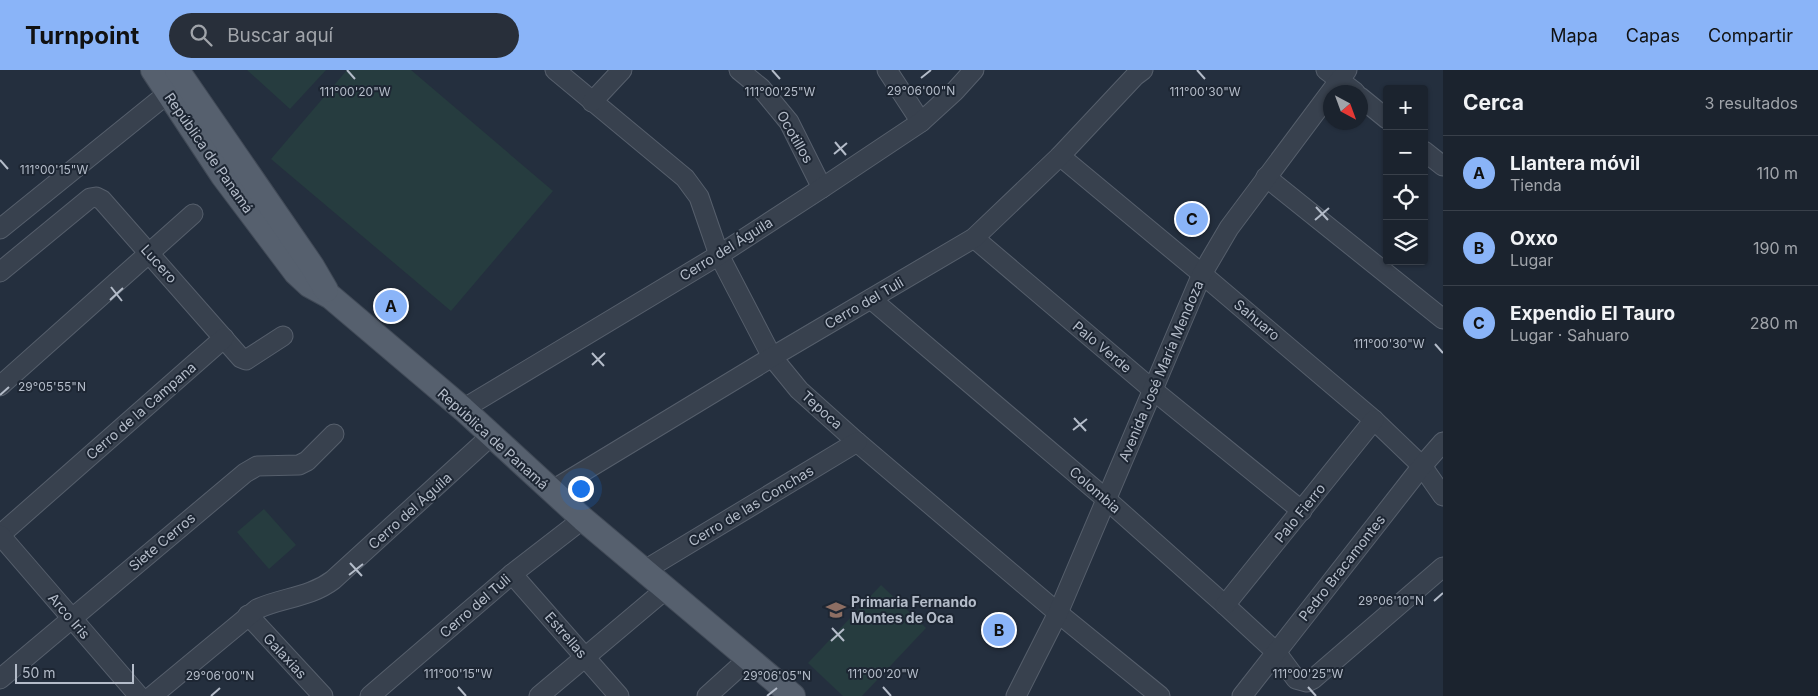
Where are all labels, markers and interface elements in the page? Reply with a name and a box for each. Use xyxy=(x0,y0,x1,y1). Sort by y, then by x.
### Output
search box xyxy=(169,13,519,58)
text: Turnpoint xyxy=(25,21,139,50)
icon: search xyxy=(187,21,215,49)
text: Buscar aquí xyxy=(227,24,333,47)
text: Mapa xyxy=(1550,25,1598,46)
text: Capas xyxy=(1626,25,1680,46)
text: Compartir xyxy=(1708,25,1793,46)
text: 29°06'00"N xyxy=(887,83,955,98)
text: 111°00'20"W xyxy=(319,84,391,99)
text: 111°00'25"W xyxy=(745,84,816,99)
text: 111°00'30"W xyxy=(1169,84,1241,99)
north arrow xyxy=(1323,85,1368,130)
map controls xyxy=(1383,85,1428,265)
button: + xyxy=(1383,85,1428,130)
street label: República de Panamá xyxy=(161,89,257,216)
text: Cerca xyxy=(1463,90,1524,115)
text: 3 resultados xyxy=(1704,93,1798,113)
street label: Ocotillos xyxy=(774,108,817,166)
button: − xyxy=(1383,130,1428,175)
text: Llantera móvil xyxy=(1510,152,1640,175)
text: 111°00'15"W xyxy=(20,162,88,177)
text: A xyxy=(1473,163,1485,183)
text: 110 m xyxy=(1756,163,1798,183)
button: locate xyxy=(1383,175,1428,220)
text: Tienda xyxy=(1510,175,1562,195)
pin: C xyxy=(1176,200,1208,238)
street label: Cerro del Águila xyxy=(676,213,775,284)
button: layers xyxy=(1383,220,1428,265)
text: Oxxo xyxy=(1510,227,1558,250)
text: B xyxy=(1474,238,1484,258)
text: 190 m xyxy=(1753,238,1798,258)
street label: Lucero xyxy=(138,241,181,286)
text: Lugar xyxy=(1510,250,1553,270)
street label: Cerro del Tuli xyxy=(821,273,906,332)
street label: Avenida José María Mendoza xyxy=(1115,278,1206,464)
pin: A xyxy=(375,287,407,325)
street label: Sahuaro xyxy=(1231,296,1284,344)
text: Expendio El Tauro xyxy=(1510,302,1675,325)
text: C xyxy=(1473,313,1485,333)
text: 280 m xyxy=(1750,313,1798,333)
street label: Palo Verde xyxy=(1070,317,1135,376)
text: Lugar · Sahuaro xyxy=(1510,325,1629,345)
text: 111°00'30"W xyxy=(1353,336,1425,351)
street label: Cerro de la Campana xyxy=(82,358,199,463)
text: 29°05'55"N xyxy=(18,379,86,394)
street label: República de Panamá xyxy=(435,385,552,493)
street label: Tepoca xyxy=(798,387,846,432)
street label: Cerro de las Conchas xyxy=(685,461,816,550)
street label: Colombia xyxy=(1066,463,1124,517)
street label: Cerro del Águila xyxy=(364,469,455,553)
your location xyxy=(568,476,594,502)
street label: Palo Fierro xyxy=(1271,480,1329,546)
street label: Siete Cerros xyxy=(125,509,198,574)
street label: Pedro Bracamontes xyxy=(1295,511,1388,624)
street label: Cerro del Tuli xyxy=(436,570,514,641)
street label: Arco Iris xyxy=(45,589,94,642)
place label: Primaria Fernando Montes de Oca xyxy=(851,593,977,626)
text: 29°06'10"N xyxy=(1358,593,1424,608)
school or university icon: Primaria Fernando Montes de Oca xyxy=(825,599,847,621)
street label: Estrellas xyxy=(542,608,591,661)
pin: B xyxy=(983,611,1015,649)
street label: Galaxias xyxy=(260,629,311,682)
scale bar xyxy=(15,661,134,684)
text: 50 m xyxy=(22,664,56,681)
text: 111°00'15"W xyxy=(424,666,492,681)
text: 111°00'20"W xyxy=(847,666,919,681)
text: 111°00'25"W xyxy=(1273,666,1344,681)
text: 29°06'00"N xyxy=(186,668,254,683)
text: 29°06'05"N xyxy=(743,668,811,683)

